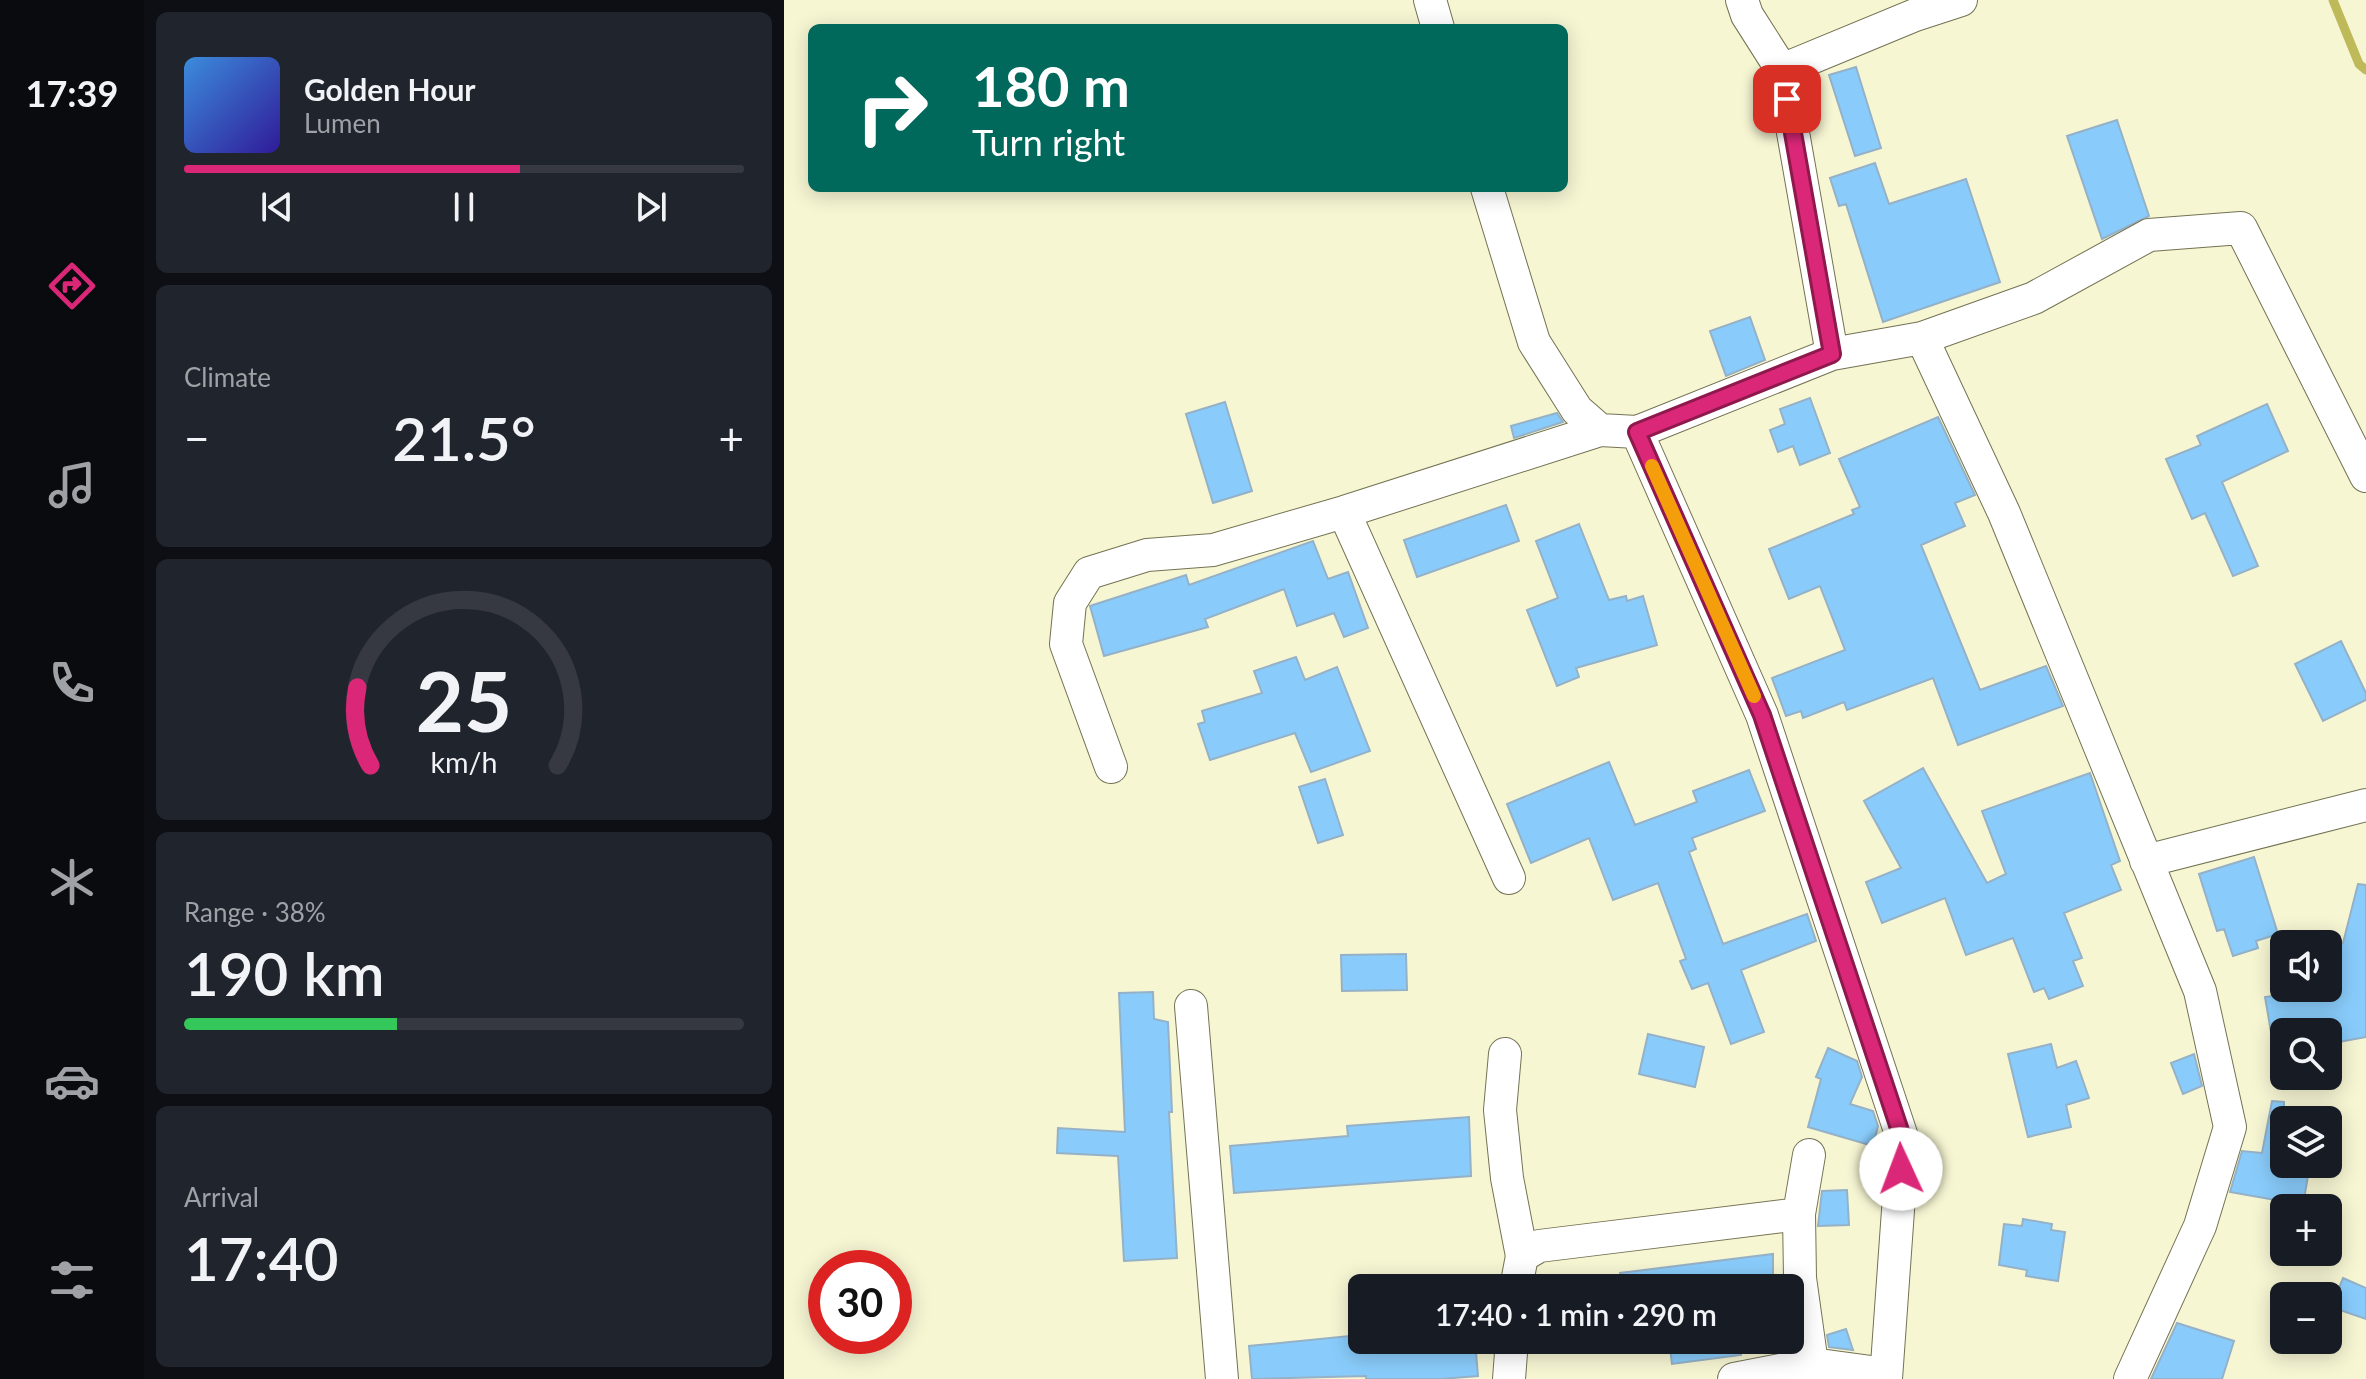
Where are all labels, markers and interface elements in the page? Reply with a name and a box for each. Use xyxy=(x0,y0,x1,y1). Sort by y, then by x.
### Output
text: 180 m xyxy=(972,52,1130,119)
icon: right xyxy=(840,56,944,160)
pin xyxy=(1753,65,1821,133)
text: 17:39 xyxy=(26,71,118,115)
text: Golden Hour xyxy=(304,71,476,107)
icon: arrive xyxy=(1765,77,1809,121)
text: Lumen xyxy=(304,107,381,139)
text: Turn right xyxy=(972,120,1125,164)
icon: previous xyxy=(255,185,299,229)
icon: pause xyxy=(442,185,486,229)
icon: next xyxy=(629,185,673,229)
icon: directions xyxy=(44,258,100,314)
text: Climate xyxy=(184,361,271,393)
text: 21.5° xyxy=(392,402,536,474)
text: − xyxy=(184,412,210,464)
text: + xyxy=(718,412,744,464)
icon: music xyxy=(44,457,100,513)
text: 25 xyxy=(416,649,512,749)
icon: phone xyxy=(44,655,100,711)
text: km/h xyxy=(431,745,497,779)
icon: climate xyxy=(44,854,100,910)
text: Range · 38% xyxy=(184,896,326,928)
map controls xyxy=(2270,930,2342,1354)
button: sound xyxy=(2270,930,2342,1002)
text: 190 km xyxy=(184,937,385,1009)
button: search xyxy=(2270,1018,2342,1090)
icon: car xyxy=(44,1053,100,1109)
button: layers xyxy=(2270,1106,2342,1178)
position arrow xyxy=(1859,1127,1943,1211)
text: Arrival xyxy=(184,1181,259,1213)
button: + xyxy=(2270,1194,2342,1266)
text: 17:40 xyxy=(184,1222,338,1294)
speed limit sign: 30 xyxy=(808,1250,912,1354)
icon: filters xyxy=(44,1252,100,1308)
button: − xyxy=(2270,1282,2342,1354)
text: 17:40 · 1 min · 290 m xyxy=(1435,1296,1717,1332)

